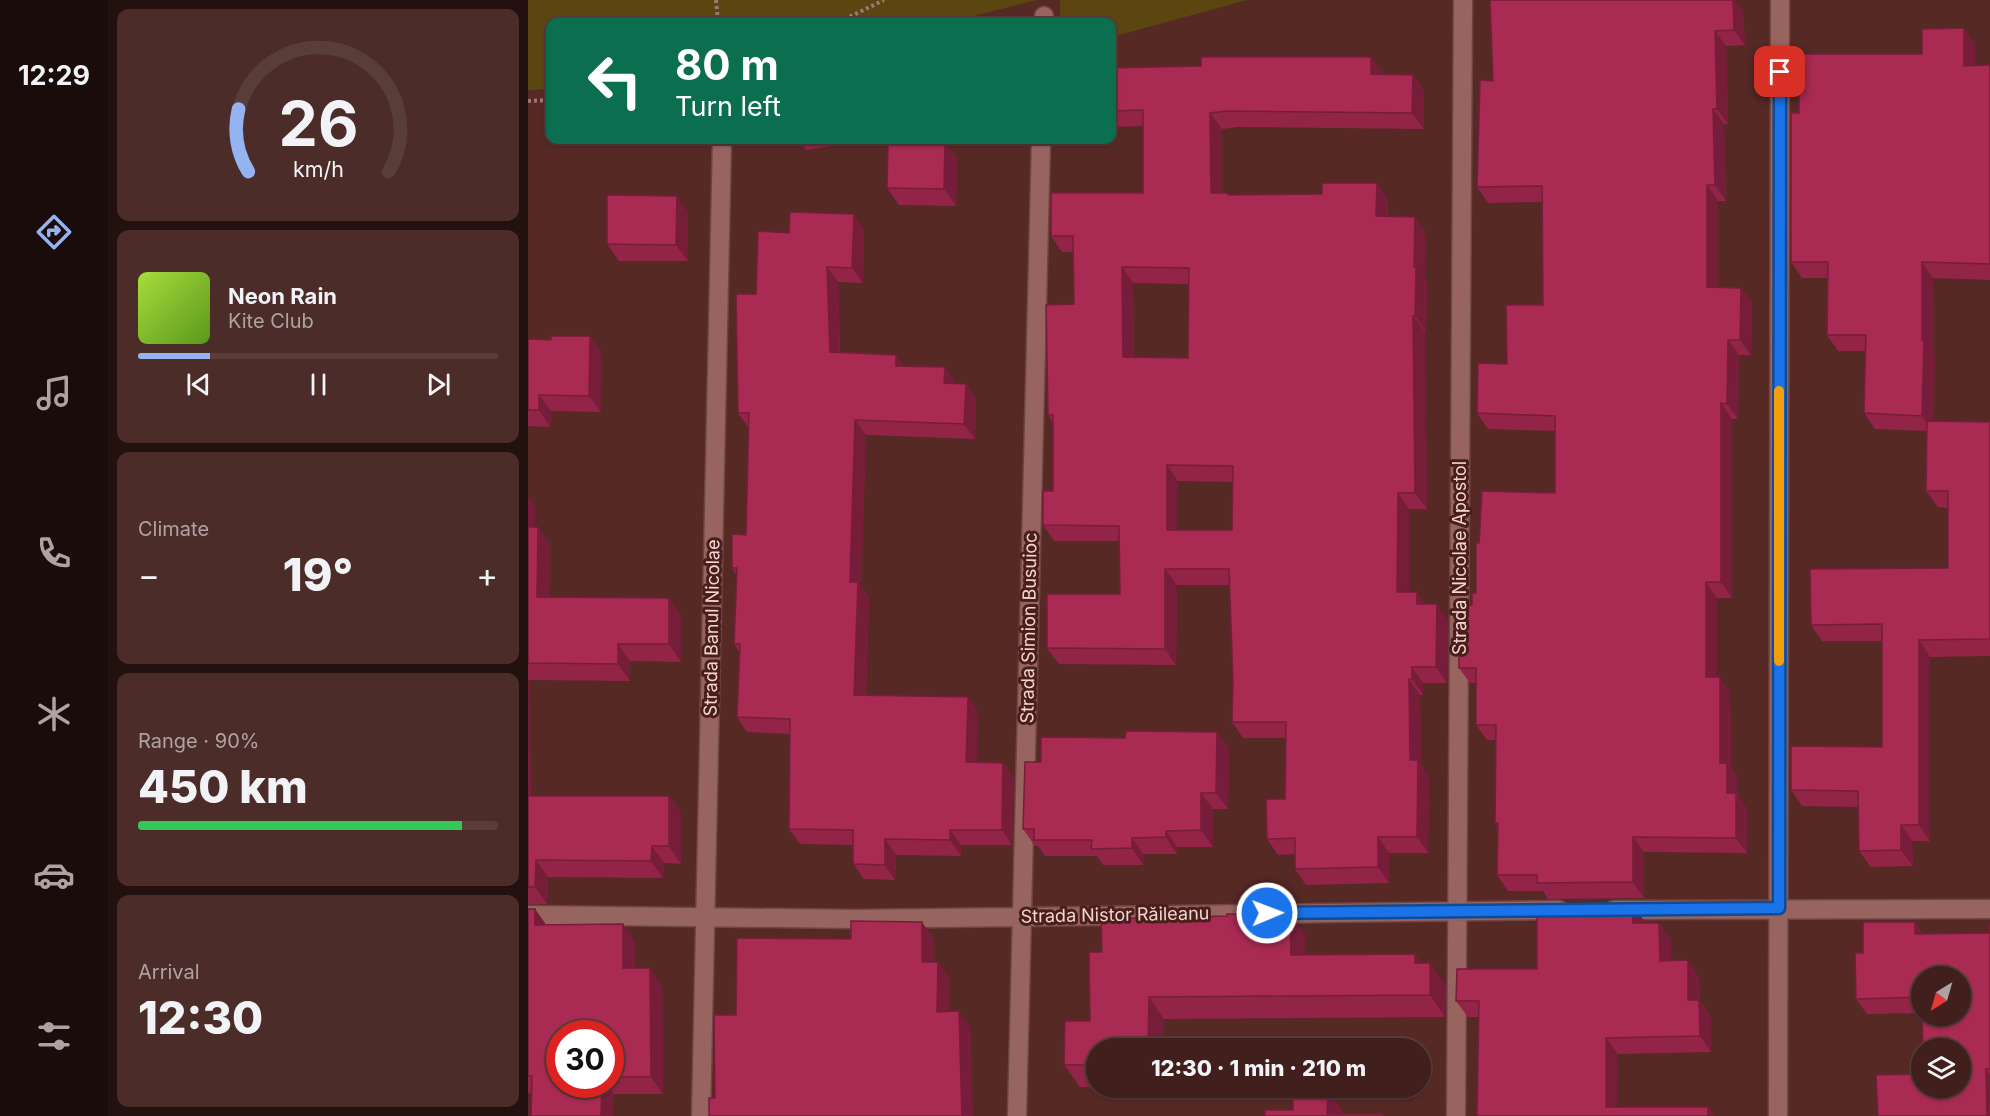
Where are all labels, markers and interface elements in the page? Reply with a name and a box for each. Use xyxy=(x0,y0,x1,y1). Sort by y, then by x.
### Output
text: 80 m xyxy=(675,39,779,90)
icon: left xyxy=(576,42,654,120)
pin xyxy=(1754,46,1805,97)
icon: arrive xyxy=(1763,55,1796,88)
text: 12:29 xyxy=(18,59,90,92)
text: 26 xyxy=(278,86,358,161)
text: Turn left xyxy=(675,90,781,123)
text: km/h xyxy=(293,157,343,183)
icon: directions xyxy=(33,211,75,253)
text: Neon Rain xyxy=(228,283,337,309)
text: Kite Club xyxy=(228,309,314,333)
icon: previous xyxy=(182,368,215,401)
icon: pause xyxy=(302,368,335,401)
icon: next xyxy=(422,368,455,401)
icon: music xyxy=(33,372,75,414)
street label: Strada Nicolae Apostol xyxy=(1449,461,1470,655)
text: Climate xyxy=(138,517,209,541)
icon: phone xyxy=(33,532,75,574)
street label: Strada Simion Busuioc xyxy=(1016,532,1041,724)
street label: Strada Banul Nicolae xyxy=(699,539,724,717)
text: 19° xyxy=(283,547,353,602)
text: − xyxy=(138,555,160,595)
text: + xyxy=(476,555,498,595)
icon: climate xyxy=(33,693,75,735)
text: Range · 90% xyxy=(138,729,259,753)
text: 450 km xyxy=(138,759,308,814)
icon: car xyxy=(33,854,75,896)
position arrow xyxy=(1235,881,1299,945)
street label: Strada Nistor Răileanu xyxy=(1020,902,1209,927)
text: Arrival xyxy=(138,960,200,984)
north arrow xyxy=(1911,966,1971,1026)
map controls xyxy=(1911,966,1971,1098)
text: 12:30 xyxy=(138,990,263,1045)
icon: filters xyxy=(33,1015,75,1057)
speed limit sign: 30 xyxy=(546,1020,624,1098)
button: layers xyxy=(1911,1038,1971,1098)
text: 12:30 · 1 min · 210 m xyxy=(1151,1055,1366,1081)

